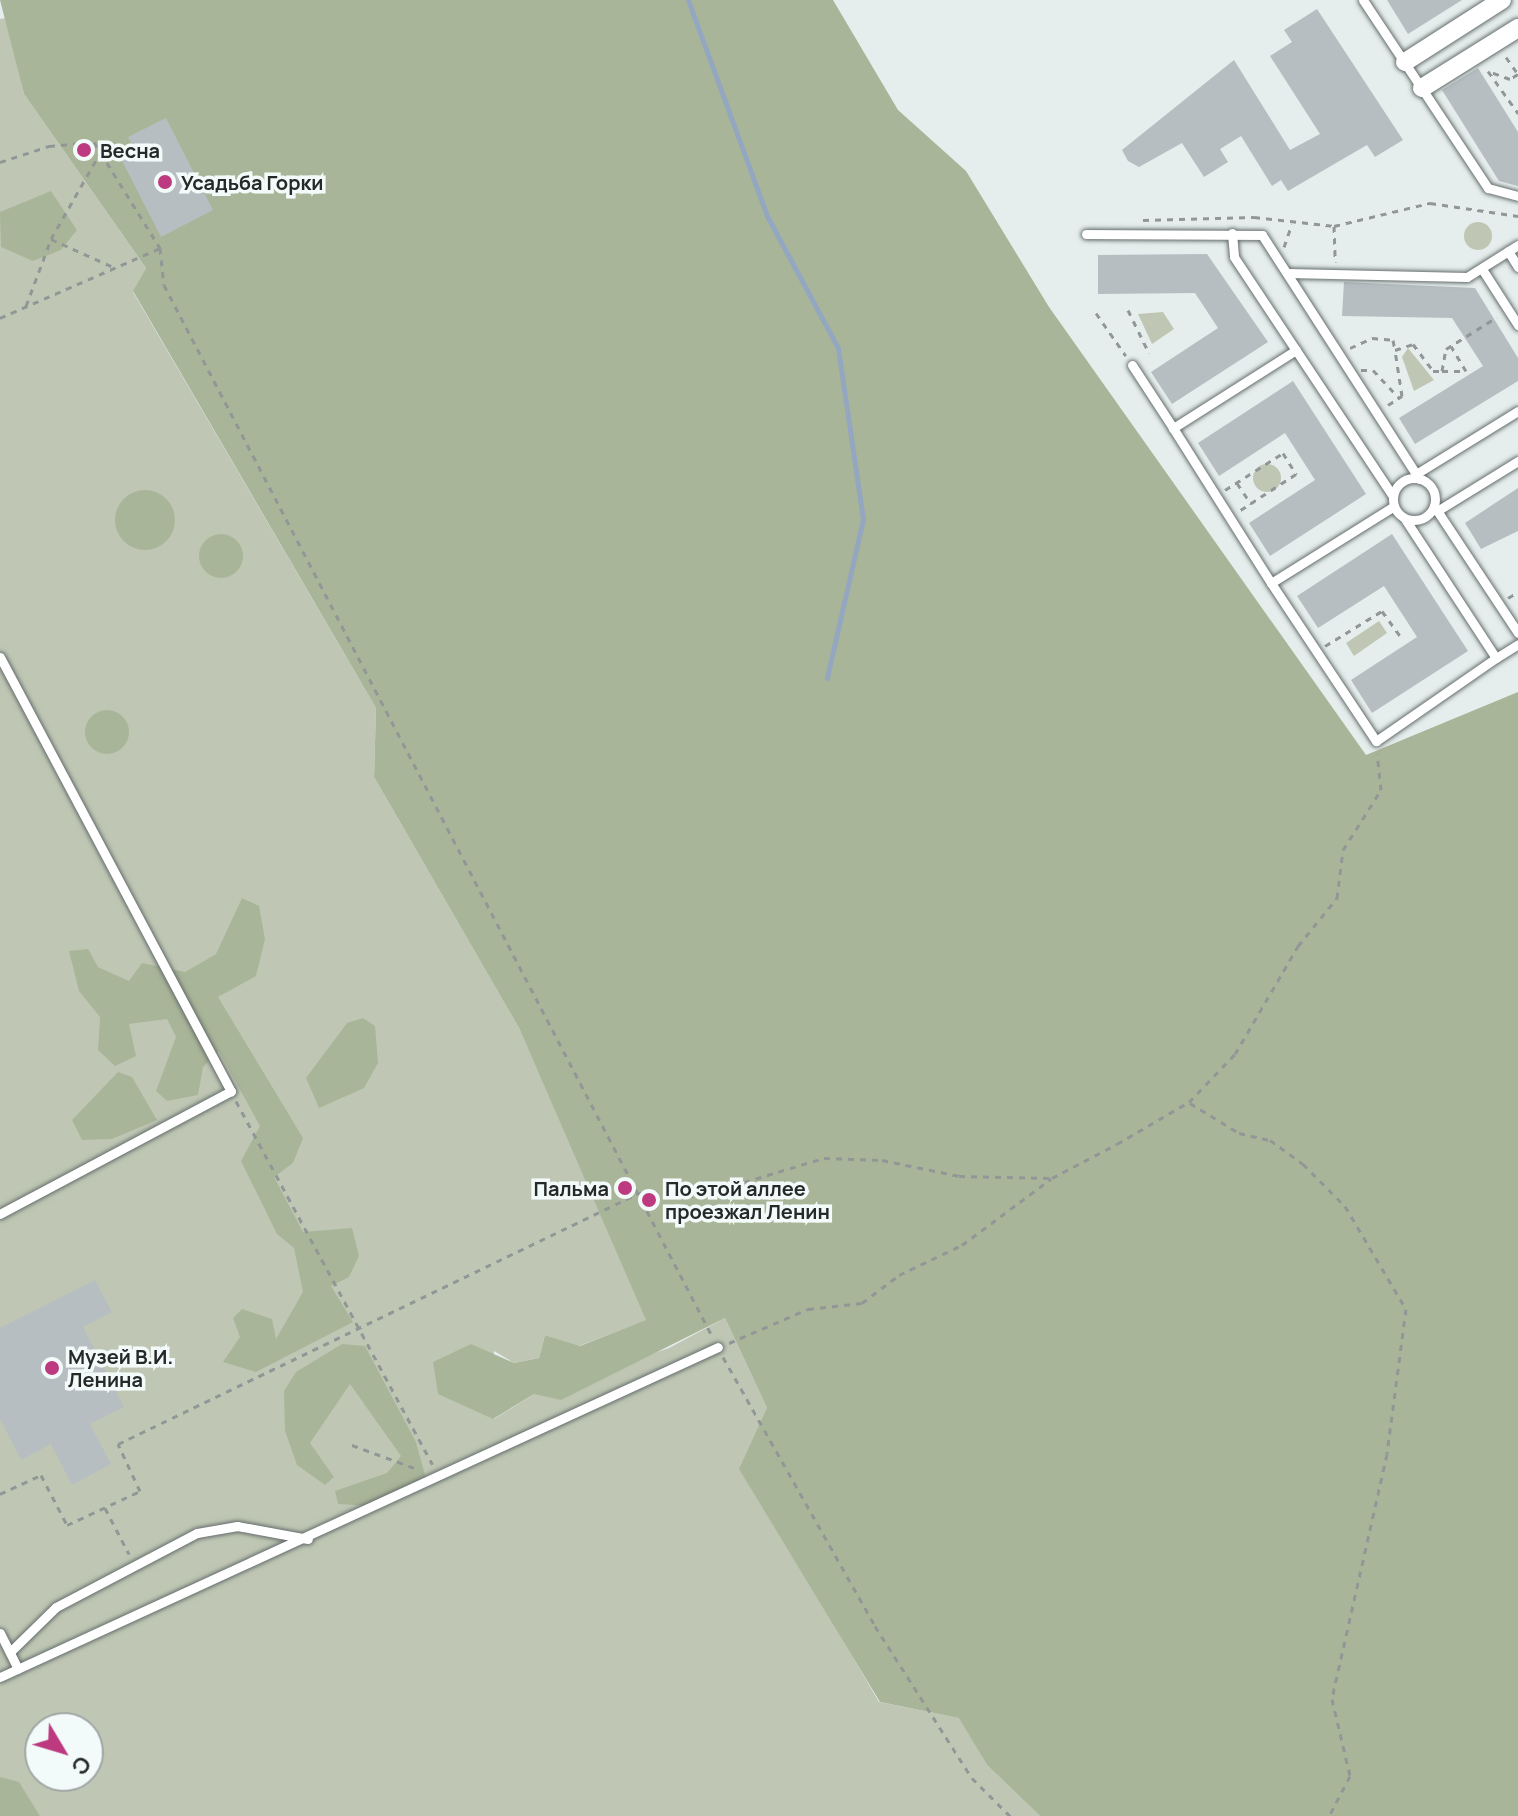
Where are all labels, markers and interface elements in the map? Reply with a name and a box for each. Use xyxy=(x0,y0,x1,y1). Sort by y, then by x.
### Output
place label: Весна xyxy=(100,138,160,162)
marker: Весна xyxy=(75,141,93,159)
place label: Усадьба Горки xyxy=(181,170,323,194)
marker: Усадьба Горки xyxy=(156,173,174,191)
place label: Пальма xyxy=(534,1176,609,1200)
place label: По этой аллее проезжал Ленин xyxy=(665,1176,830,1223)
marker: Пальма xyxy=(616,1179,634,1197)
marker: По этой аллее проезжал Ленин xyxy=(640,1191,658,1209)
place label: Музей В.И. Ленина xyxy=(68,1344,173,1391)
marker: Музей В.И. Ленина xyxy=(43,1359,61,1377)
north arrow xyxy=(24,1712,104,1792)
text: С xyxy=(65,1750,98,1781)

